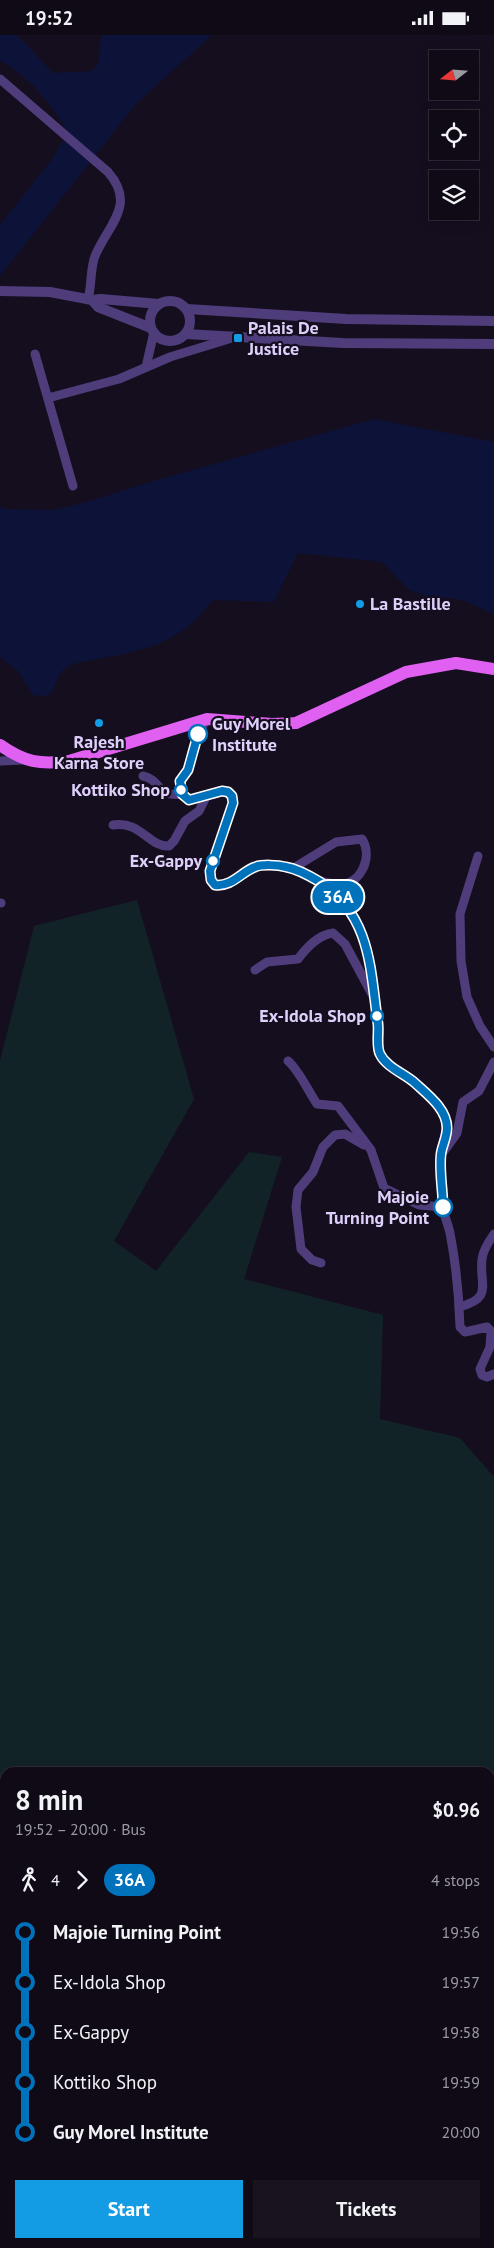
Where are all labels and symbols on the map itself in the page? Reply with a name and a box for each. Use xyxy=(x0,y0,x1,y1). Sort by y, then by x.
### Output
north arrow xyxy=(429,50,479,100)
place label: Palais De Justice xyxy=(247,316,319,360)
marker: Palais De Justice xyxy=(232,332,244,344)
place label: La Bastille xyxy=(370,592,451,615)
marker: La Bastille xyxy=(354,598,366,610)
place label: Guy Morel Institute xyxy=(212,712,291,756)
marker: Rajesh Karna Store xyxy=(93,717,105,729)
marker: Guy Morel Institute xyxy=(188,724,208,744)
place label: Rajesh Karna Store xyxy=(54,730,144,774)
place label: Kottiko Shop xyxy=(71,778,170,801)
marker: Kottiko Shop xyxy=(174,783,188,797)
place label: Ex-Gappy xyxy=(130,849,202,872)
marker: Ex-Gappy xyxy=(206,854,220,868)
line badge: 36A xyxy=(309,881,367,913)
place label: Ex-Idola Shop xyxy=(259,1004,366,1027)
marker: Ex-Idola Shop xyxy=(370,1009,384,1023)
place label: Majoie Turning Point xyxy=(326,1185,430,1229)
marker: Majoie Turning Point xyxy=(433,1197,453,1217)

